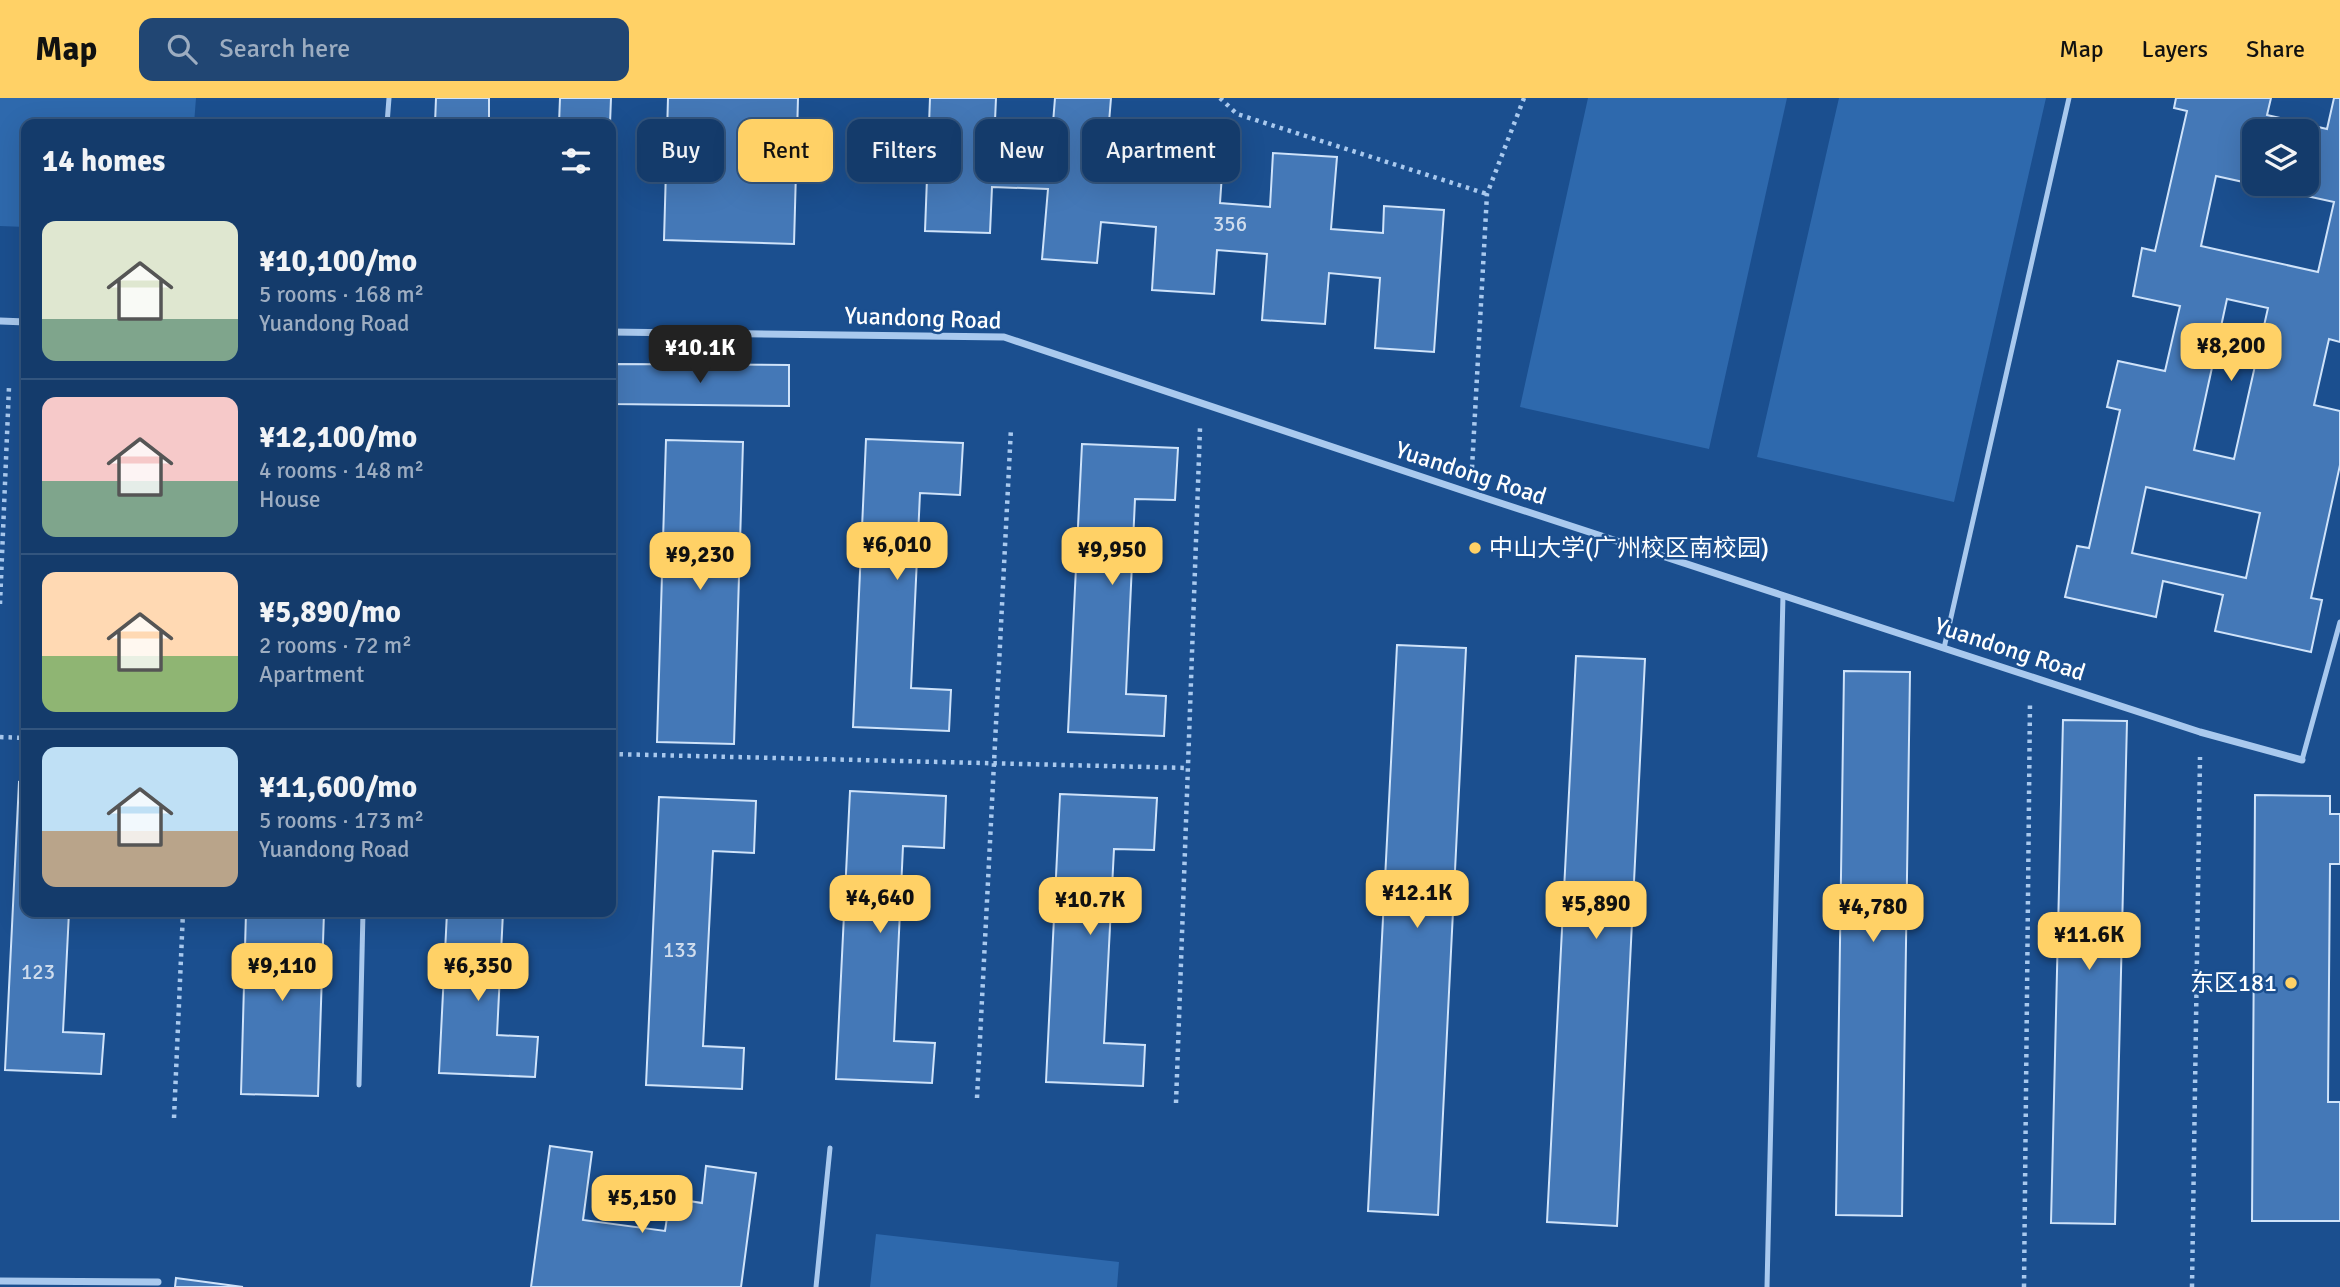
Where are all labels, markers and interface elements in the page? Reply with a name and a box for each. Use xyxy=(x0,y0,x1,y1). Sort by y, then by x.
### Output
search box xyxy=(139,18,629,81)
text: Map xyxy=(35,29,97,70)
icon: search xyxy=(163,30,201,68)
text: Search here xyxy=(219,33,350,65)
text: Map xyxy=(2059,34,2104,64)
text: Layers xyxy=(2142,34,2208,64)
text: Share xyxy=(2246,34,2305,64)
chip: Buy xyxy=(637,119,724,182)
chip: Rent xyxy=(738,119,833,182)
chip: Filters xyxy=(847,119,961,182)
chip: New xyxy=(975,119,1068,182)
chip: Apartment xyxy=(1082,119,1240,182)
map controls xyxy=(2242,119,2319,196)
button: layers xyxy=(2242,119,2319,196)
icon: filters xyxy=(557,142,595,180)
text: 14 homes xyxy=(42,143,165,180)
house number: 356 xyxy=(1213,211,1247,237)
text: ¥10,100/mo xyxy=(259,243,417,280)
icon: home xyxy=(98,249,182,333)
text: 5 rooms · 168 m² xyxy=(259,280,424,309)
street label: Yuandong Road xyxy=(844,300,1002,336)
text: Yuandong Road xyxy=(259,309,410,338)
pin: ¥8,200 xyxy=(2174,324,2288,383)
pin: ¥10.1K xyxy=(643,326,757,385)
text: ¥8,200 xyxy=(2197,331,2265,360)
text: ¥10.1K xyxy=(665,333,735,362)
text: ¥12,100/mo xyxy=(259,419,417,456)
icon: home xyxy=(98,425,182,509)
street label: Yuandong Road xyxy=(1392,434,1550,512)
text: 4 rooms · 148 m² xyxy=(259,456,424,485)
text: House xyxy=(259,485,321,514)
pin: ¥6,010 xyxy=(840,522,954,582)
pin: ¥9,950 xyxy=(1055,528,1169,587)
text: ¥6,010 xyxy=(863,530,931,559)
pin: ¥9,230 xyxy=(643,532,757,592)
place label: 中山大学(广州校区南校园) xyxy=(1489,533,1769,563)
text: ¥9,950 xyxy=(1078,535,1146,564)
text: ¥9,230 xyxy=(666,540,734,569)
marker: 中山大学(广州校区南校园) xyxy=(1467,540,1483,556)
text: ¥5,890/mo xyxy=(259,594,401,631)
icon: home xyxy=(98,600,182,684)
street label: Yuandong Road xyxy=(1931,610,2089,688)
text: 2 rooms · 72 m² xyxy=(259,631,412,660)
text: Apartment xyxy=(259,660,364,689)
text: ¥11,600/mo xyxy=(259,769,417,806)
icon: home xyxy=(98,775,182,859)
text: 5 rooms · 173 m² xyxy=(259,806,424,835)
text: Yuandong Road xyxy=(259,835,410,864)
pin: ¥12.1K xyxy=(1360,870,1474,930)
pin: ¥4,640 xyxy=(823,876,937,935)
pin: ¥10.7K xyxy=(1033,878,1147,937)
text: ¥12.1K xyxy=(1382,878,1452,907)
pin: ¥5,890 xyxy=(1539,882,1653,941)
text: ¥4,640 xyxy=(846,883,914,912)
pin: ¥4,780 xyxy=(1816,884,1930,944)
text: ¥10.7K xyxy=(1055,885,1125,914)
text: ¥5,890 xyxy=(1562,889,1630,918)
text: ¥4,780 xyxy=(1839,892,1907,921)
pin: ¥11.6K xyxy=(2032,912,2146,972)
text: ¥11.6K xyxy=(2054,920,2124,949)
house number: 133 xyxy=(663,937,697,963)
pin: ¥9,110 xyxy=(225,944,339,1003)
pin: ¥6,350 xyxy=(421,944,535,1003)
text: ¥9,110 xyxy=(248,951,316,980)
text: ¥6,350 xyxy=(444,951,512,980)
house number: 123 xyxy=(21,959,55,985)
place label: 东区181 xyxy=(2190,968,2277,998)
marker: 东区181 xyxy=(2283,975,2299,991)
pin: ¥5,150 xyxy=(585,1176,699,1235)
text: ¥5,150 xyxy=(608,1183,676,1212)

